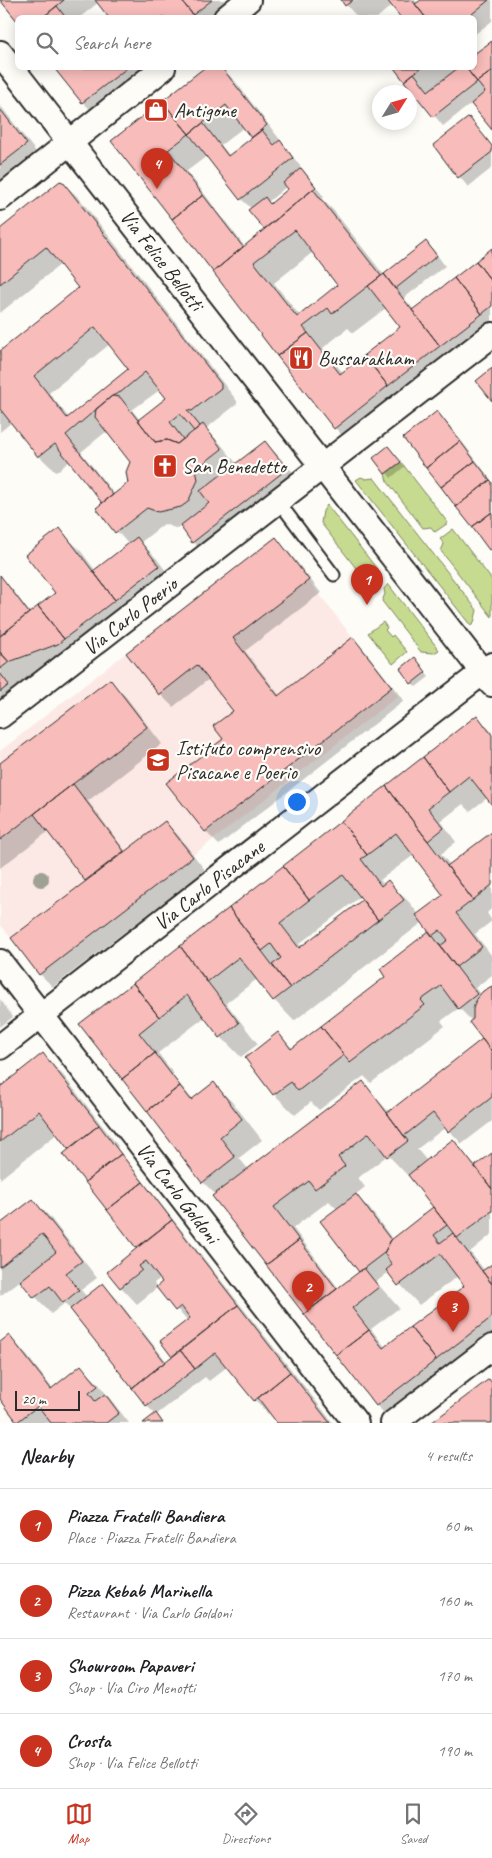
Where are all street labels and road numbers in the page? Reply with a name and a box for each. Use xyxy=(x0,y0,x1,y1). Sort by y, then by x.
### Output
street label: Via Felice Bellotti xyxy=(114,204,211,318)
street label: Via Carlo Poerio xyxy=(78,570,184,661)
street label: Via Carlo Pisacane xyxy=(149,833,270,936)
street label: Via Carlo Goldoni xyxy=(131,1138,227,1251)

